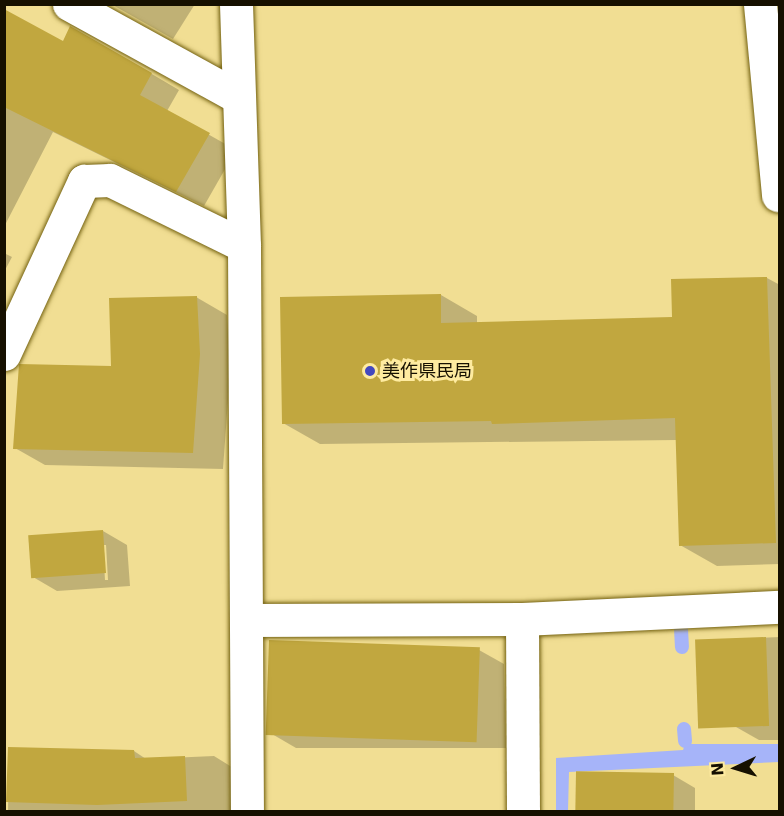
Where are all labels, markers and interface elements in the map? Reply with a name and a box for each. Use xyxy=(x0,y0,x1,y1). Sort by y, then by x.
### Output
place label: 美作県民局 xyxy=(382,360,472,382)
marker: 美作県民局 xyxy=(363,364,377,378)
north arrow xyxy=(706,738,766,798)
text: N xyxy=(708,762,727,777)

